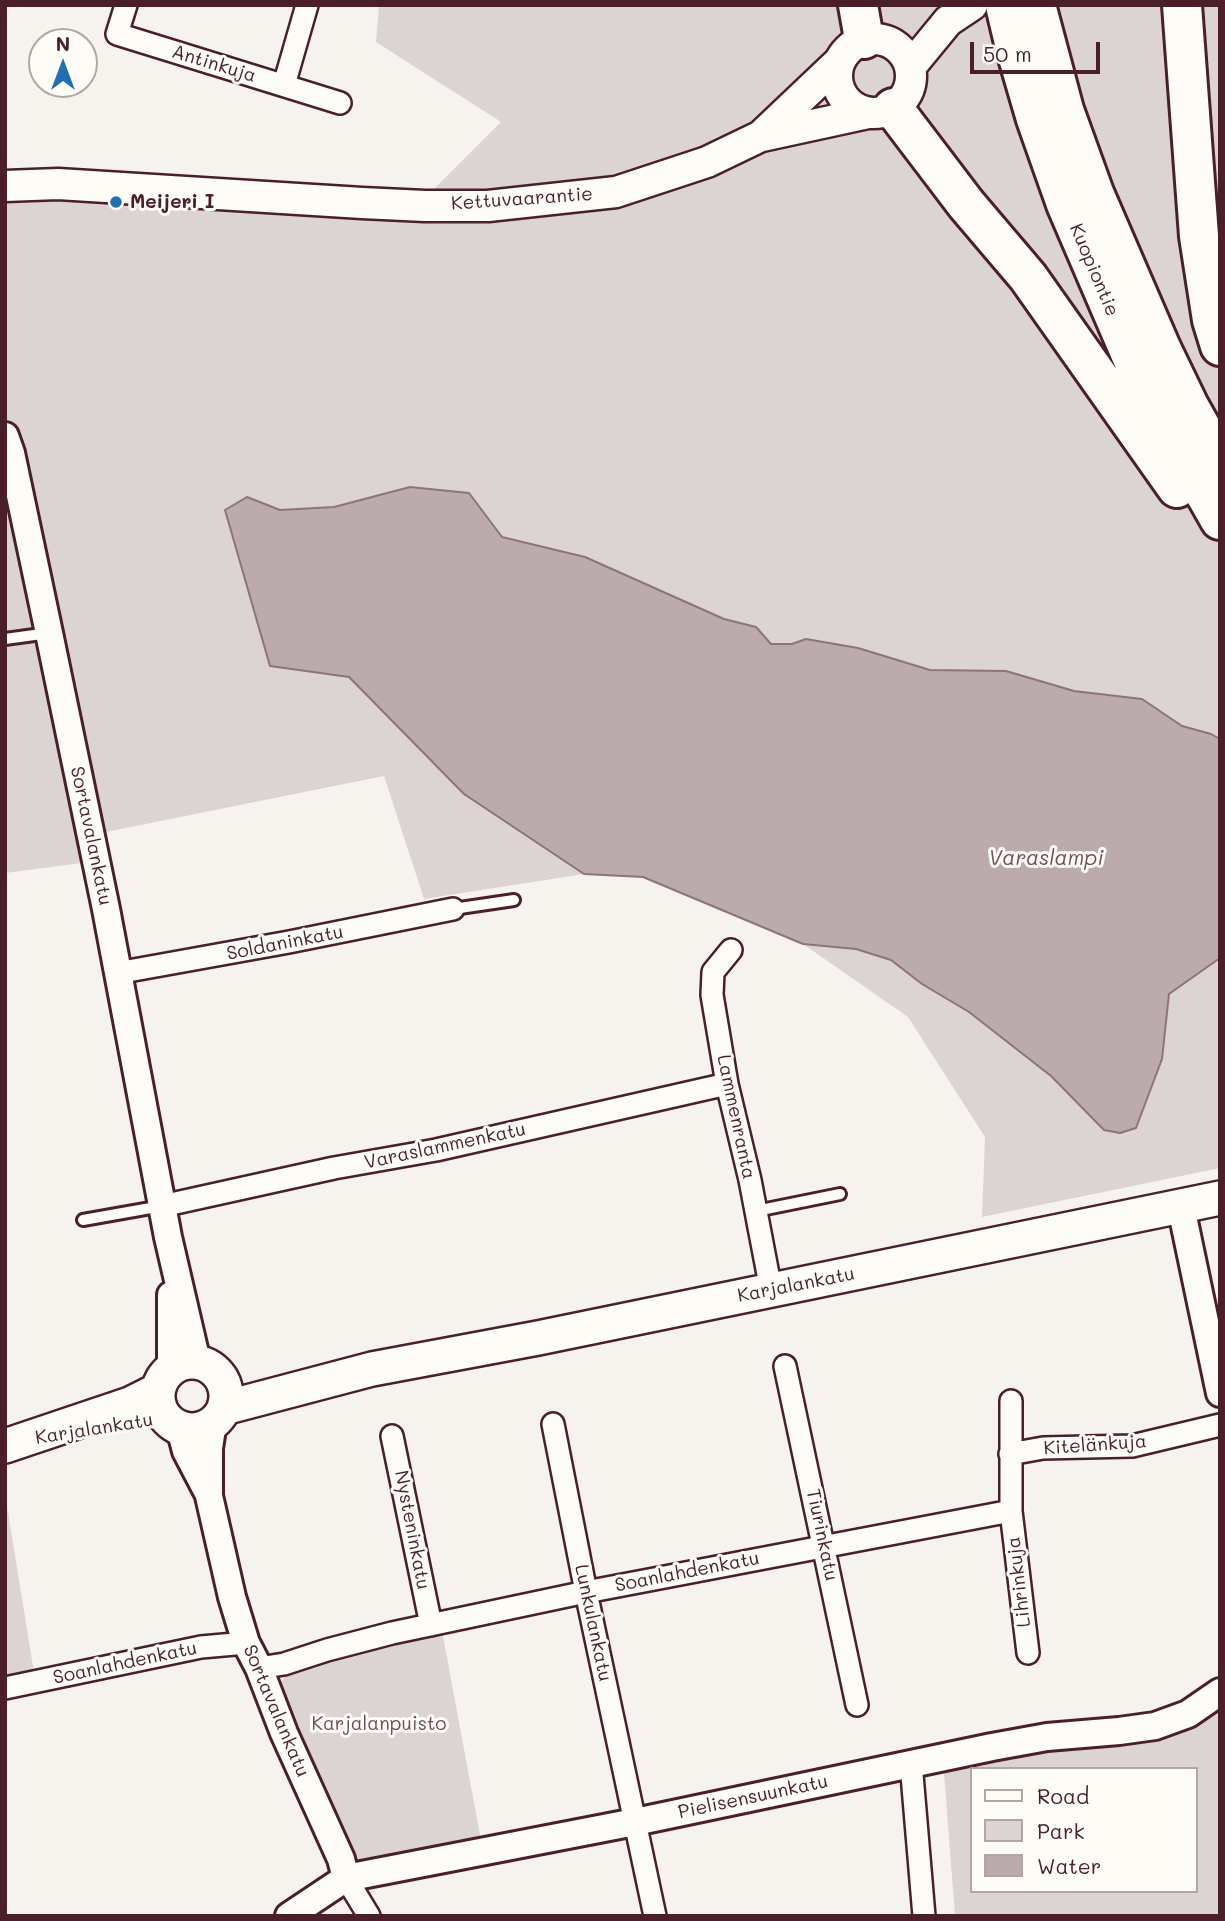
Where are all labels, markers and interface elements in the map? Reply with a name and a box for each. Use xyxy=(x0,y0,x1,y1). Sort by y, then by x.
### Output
north arrow xyxy=(28,28,98,98)
scale bar xyxy=(973,28,1102,72)
text: N xyxy=(56,31,70,56)
street label: Antinkuja xyxy=(169,40,259,88)
text: 50 m xyxy=(983,40,1032,67)
street label: Kettuvaarantie xyxy=(450,183,594,215)
place label: Meijeri I xyxy=(130,191,214,213)
marker: Meijeri I xyxy=(108,194,124,210)
street label: Kuopiontie xyxy=(1064,220,1124,320)
street label: Sortavalankatu xyxy=(65,764,117,908)
water label: Varaslampi xyxy=(988,846,1104,872)
street label: Soldaninkatu xyxy=(225,921,345,965)
street label: Lammenranta xyxy=(712,1053,760,1181)
street label: Varaslammenkatu xyxy=(362,1118,528,1174)
street label: Karjalankatu xyxy=(735,1262,857,1308)
street label: Karjalankatu xyxy=(33,1408,155,1450)
street label: Kitelänkuja xyxy=(1043,1430,1147,1460)
street label: Nysteninkatu xyxy=(389,1469,435,1591)
street label: Tiurinkatu xyxy=(801,1487,843,1583)
street label: Lihrinkuja xyxy=(1002,1535,1036,1629)
street label: Soanlahdenkatu xyxy=(613,1547,761,1597)
street label: Lunkulankatu xyxy=(569,1562,617,1684)
street label: Soanlahdenkatu xyxy=(51,1637,199,1689)
street label: Sortavalankatu xyxy=(238,1641,314,1781)
park label: Karjalanpuisto xyxy=(311,1713,447,1735)
legend xyxy=(970,1767,1197,1893)
street label: Pielisensuunkatu xyxy=(676,1770,830,1824)
text: Road xyxy=(1037,1782,1089,1809)
text: Park xyxy=(1037,1817,1085,1844)
text: Water xyxy=(1037,1852,1101,1879)

